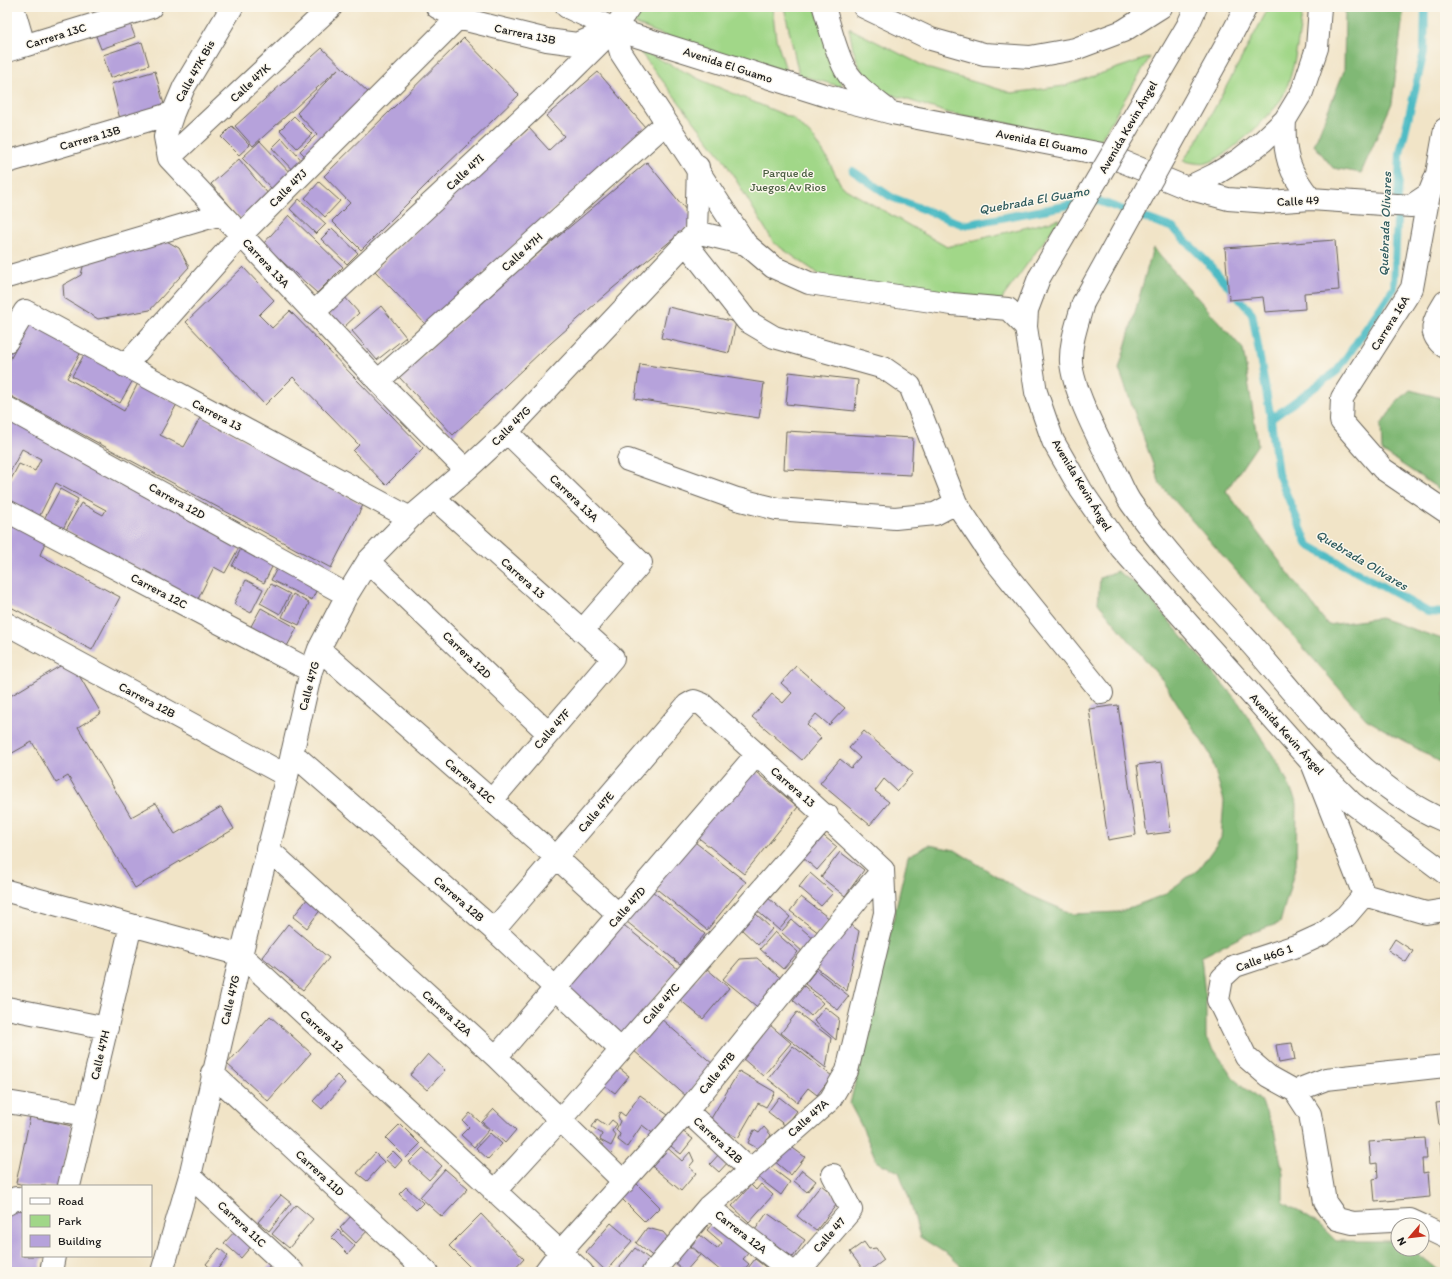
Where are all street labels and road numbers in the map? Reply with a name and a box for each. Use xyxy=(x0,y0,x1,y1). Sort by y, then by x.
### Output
street label: Carrera 13C xyxy=(24,20,88,52)
street label: Carrera 13B xyxy=(493,21,557,47)
street label: Calle 47K Bis xyxy=(172,38,218,104)
street label: Avenida El Guamo xyxy=(682,44,774,86)
street label: Calle 47K xyxy=(227,61,273,105)
street label: Avenida Kevin Ángel xyxy=(1096,78,1161,176)
street label: Carrera 13B xyxy=(58,123,122,153)
street label: Avenida El Guamo xyxy=(995,126,1089,158)
street label: Calle 47I xyxy=(443,151,487,193)
street label: Calle 47J xyxy=(266,166,310,210)
street label: Calle 49 xyxy=(1276,193,1320,209)
street label: Calle 47H xyxy=(498,230,546,274)
street label: Carrera 13A xyxy=(240,235,293,291)
street label: Carrera 16A xyxy=(1368,293,1413,353)
street label: Carrera 13 xyxy=(190,396,245,434)
street label: Calle 47G xyxy=(488,403,534,449)
street label: Avenida Kevin Ángel xyxy=(1049,437,1115,534)
street label: Carrera 13A xyxy=(547,471,602,525)
street label: Carrera 12D xyxy=(146,480,208,522)
street label: Carrera 13 xyxy=(498,554,548,602)
street label: Carrera 12C xyxy=(128,570,190,612)
street label: Carrera 12D xyxy=(440,628,494,682)
street label: Calle 47G xyxy=(296,660,322,712)
street label: Carrera 12B xyxy=(116,679,178,721)
street label: Avenida Kevin Ángel xyxy=(1247,690,1328,778)
street label: Calle 47F xyxy=(531,705,574,752)
street label: Carrera 12C xyxy=(442,755,498,807)
street label: Carrera 13 xyxy=(768,764,819,811)
street label: Calle 47E xyxy=(575,788,617,835)
street label: Carrera 12B xyxy=(431,873,487,925)
street label: Calle 47D xyxy=(605,883,649,931)
street label: Calle 46G 1 xyxy=(1234,941,1295,975)
street label: Calle 47G xyxy=(217,974,243,1026)
street label: Calle 47C xyxy=(639,980,683,1027)
street label: Carrera 12A xyxy=(419,987,475,1039)
street label: Carrera 12 xyxy=(297,1007,347,1055)
street label: Calle 47H xyxy=(87,1029,113,1081)
street label: Calle 47B xyxy=(696,1049,738,1097)
street label: Calle 47A xyxy=(785,1096,831,1140)
street label: Carrera 12B xyxy=(690,1114,746,1167)
street label: Carrera 11D xyxy=(293,1147,347,1199)
street label: Carrera 11C xyxy=(215,1198,269,1250)
street label: Carrera 12A xyxy=(712,1207,770,1257)
street label: Calle 47 xyxy=(810,1214,848,1256)

